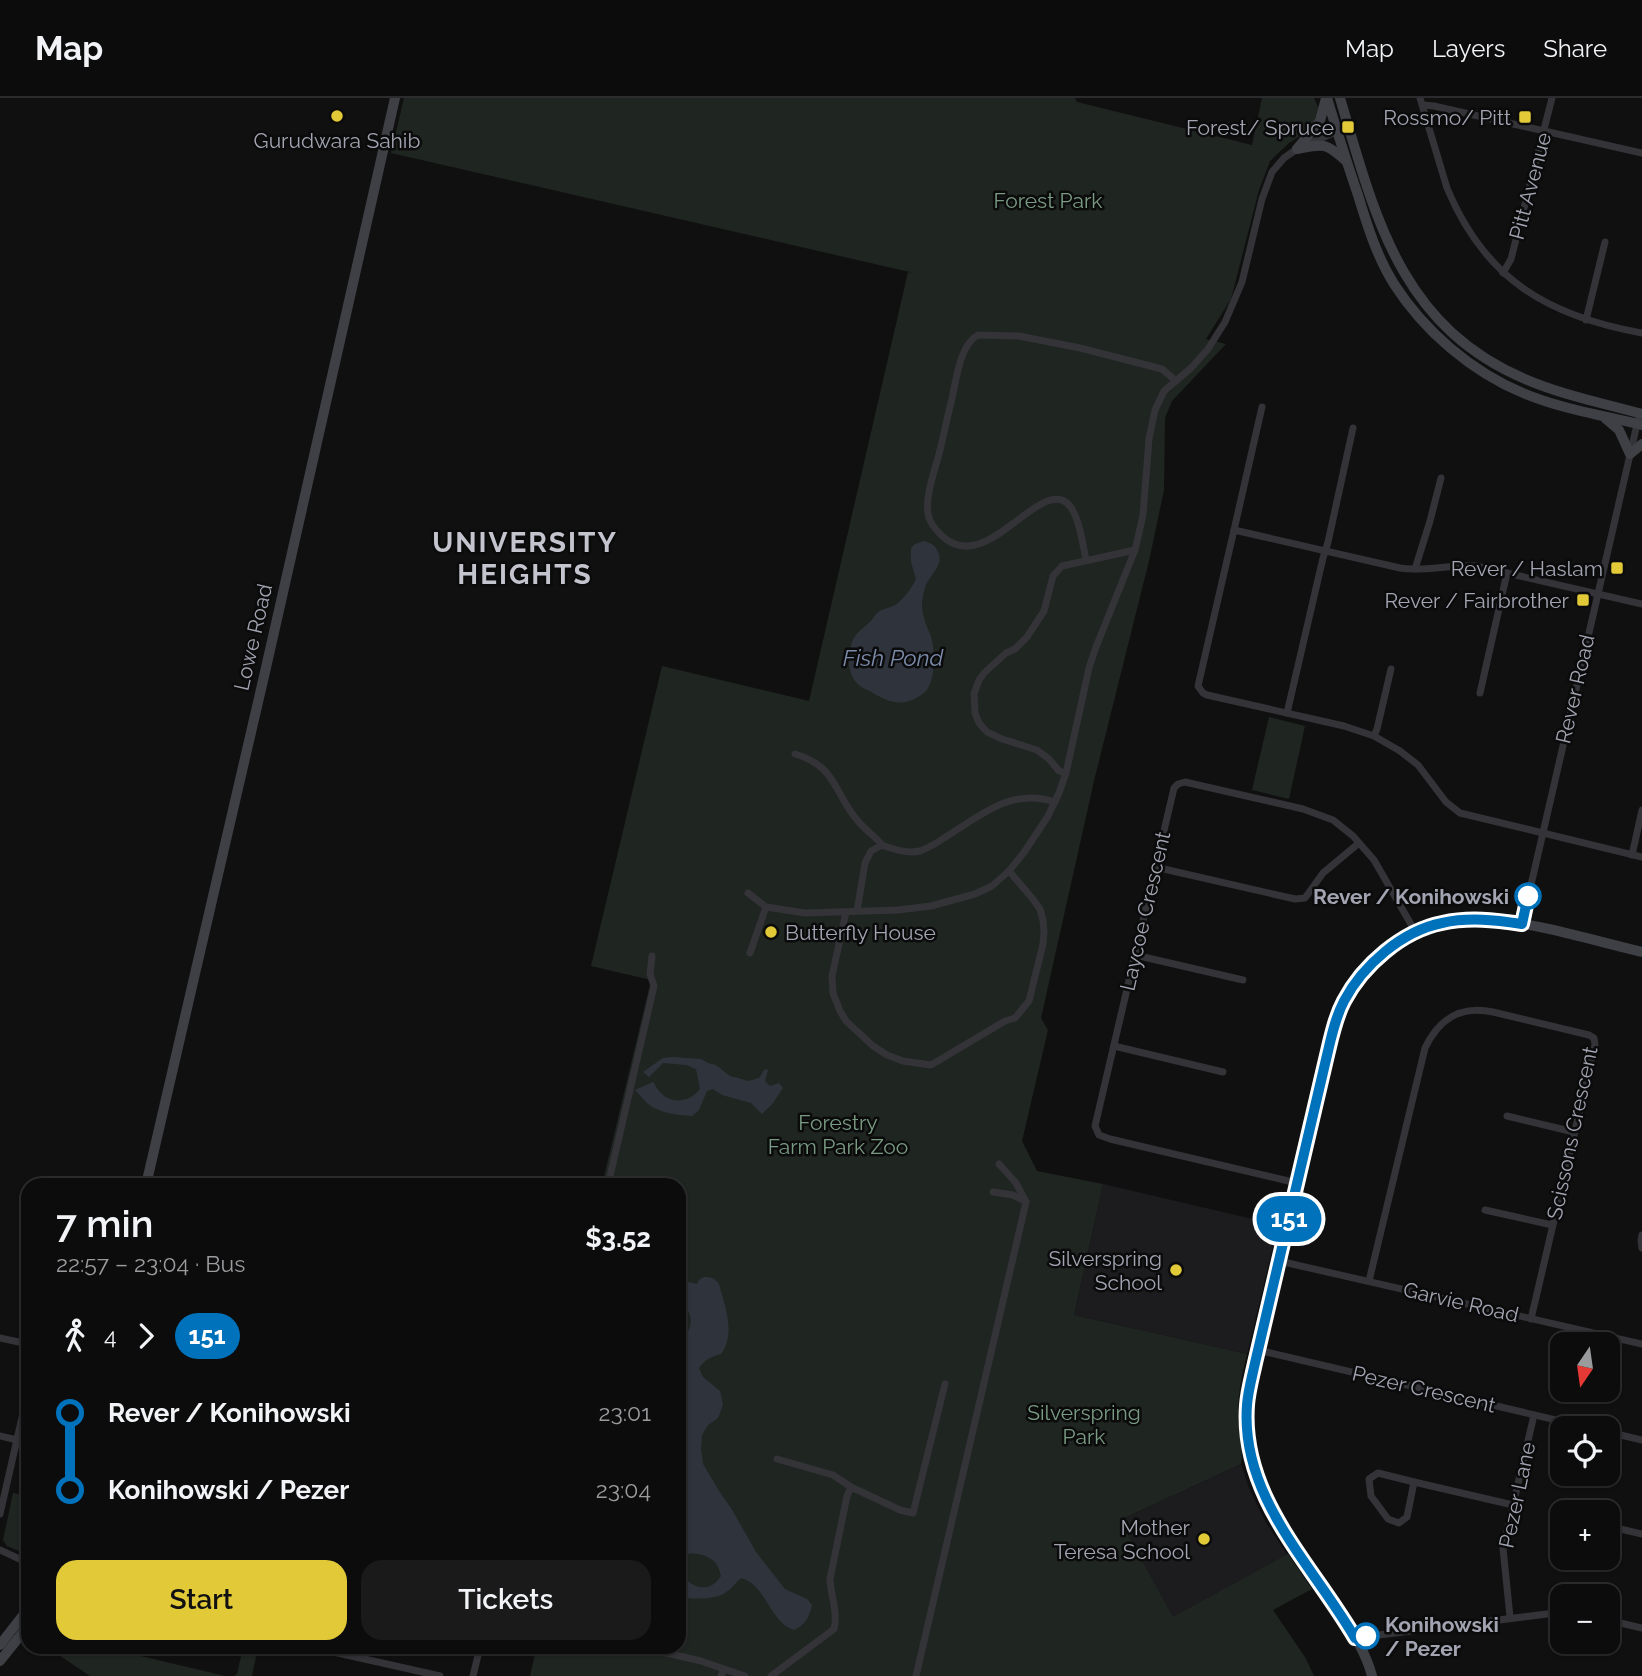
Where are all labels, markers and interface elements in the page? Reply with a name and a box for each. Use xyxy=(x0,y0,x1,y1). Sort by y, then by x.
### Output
text: Map xyxy=(35,29,103,68)
text: Map xyxy=(1345,34,1394,63)
text: Layers xyxy=(1432,34,1505,63)
text: Share xyxy=(1543,34,1607,63)
place label: Rossmo/ Pitt xyxy=(1383,105,1511,130)
marker: Gurudwara Sahib xyxy=(329,108,345,124)
marker: Rossmo/ Pitt xyxy=(1517,109,1533,125)
place label: Forest/ Spruce xyxy=(1186,115,1334,140)
marker: Forest/ Spruce xyxy=(1340,119,1356,135)
place label: Gurudwara Sahib xyxy=(254,128,420,153)
street label: Pitt Avenue xyxy=(1504,130,1556,242)
park label: Forest Park xyxy=(994,188,1102,213)
district label: UNIVERSITY HEIGHTS xyxy=(432,526,618,591)
place label: Rever / Haslam xyxy=(1451,556,1603,581)
marker: Rever / Haslam xyxy=(1609,560,1625,576)
street label: Lowe Road xyxy=(229,581,277,693)
place label: Rever / Fairbrother xyxy=(1384,588,1570,613)
marker: Rever / Fairbrother xyxy=(1575,592,1591,608)
street label: Rever Road xyxy=(1550,632,1600,746)
water label: Fish Pond xyxy=(843,644,945,671)
street label: Laycoe Crescent xyxy=(1115,829,1175,993)
marker: Rever / Konihowski xyxy=(1515,883,1541,909)
place label: Rever / Konihowski xyxy=(1313,884,1509,909)
place label: Butterfly House xyxy=(785,920,936,945)
marker: Butterfly House xyxy=(763,924,779,940)
street label: Scissons Crescent xyxy=(1541,1044,1603,1222)
park label: Forestry Farm Park Zoo xyxy=(768,1110,908,1159)
line badge: 151 xyxy=(1249,1196,1329,1242)
text: 7 min xyxy=(56,1201,153,1246)
text: 151 xyxy=(1270,1204,1308,1233)
text: $3.52 xyxy=(585,1223,651,1253)
place label: Silverspring School xyxy=(1049,1246,1162,1295)
text: 22:57 – 23:04 · Bus xyxy=(56,1250,245,1277)
marker: Silverspring School xyxy=(1168,1262,1184,1278)
street label: Garvie Road xyxy=(1401,1277,1521,1327)
icon: walk xyxy=(56,1317,94,1355)
icon: forward xyxy=(127,1317,165,1355)
text: 151 xyxy=(189,1321,226,1350)
text: 4 xyxy=(104,1322,117,1349)
north arrow xyxy=(1550,1332,1620,1402)
map controls xyxy=(1550,1332,1620,1654)
street label: Pezer Crescent xyxy=(1350,1360,1498,1418)
text: Rever / Konihowski xyxy=(108,1398,351,1428)
text: 23:01 xyxy=(598,1399,651,1426)
park label: Silverspring Park xyxy=(1027,1400,1141,1449)
button: locate xyxy=(1550,1416,1620,1486)
street label: Pezer Lane xyxy=(1494,1440,1540,1550)
text: Konihowski / Pezer xyxy=(108,1475,349,1505)
text: 23:04 xyxy=(596,1476,651,1503)
button: + xyxy=(1550,1500,1620,1570)
place label: Mother Teresa School xyxy=(1054,1515,1191,1564)
marker: Mother Teresa School xyxy=(1196,1531,1212,1547)
button: Start xyxy=(56,1560,347,1640)
button: Tickets xyxy=(361,1560,651,1640)
button: − xyxy=(1550,1584,1620,1654)
place label: Konihowski / Pezer xyxy=(1385,1612,1499,1661)
marker: Konihowski / Pezer xyxy=(1353,1623,1379,1649)

